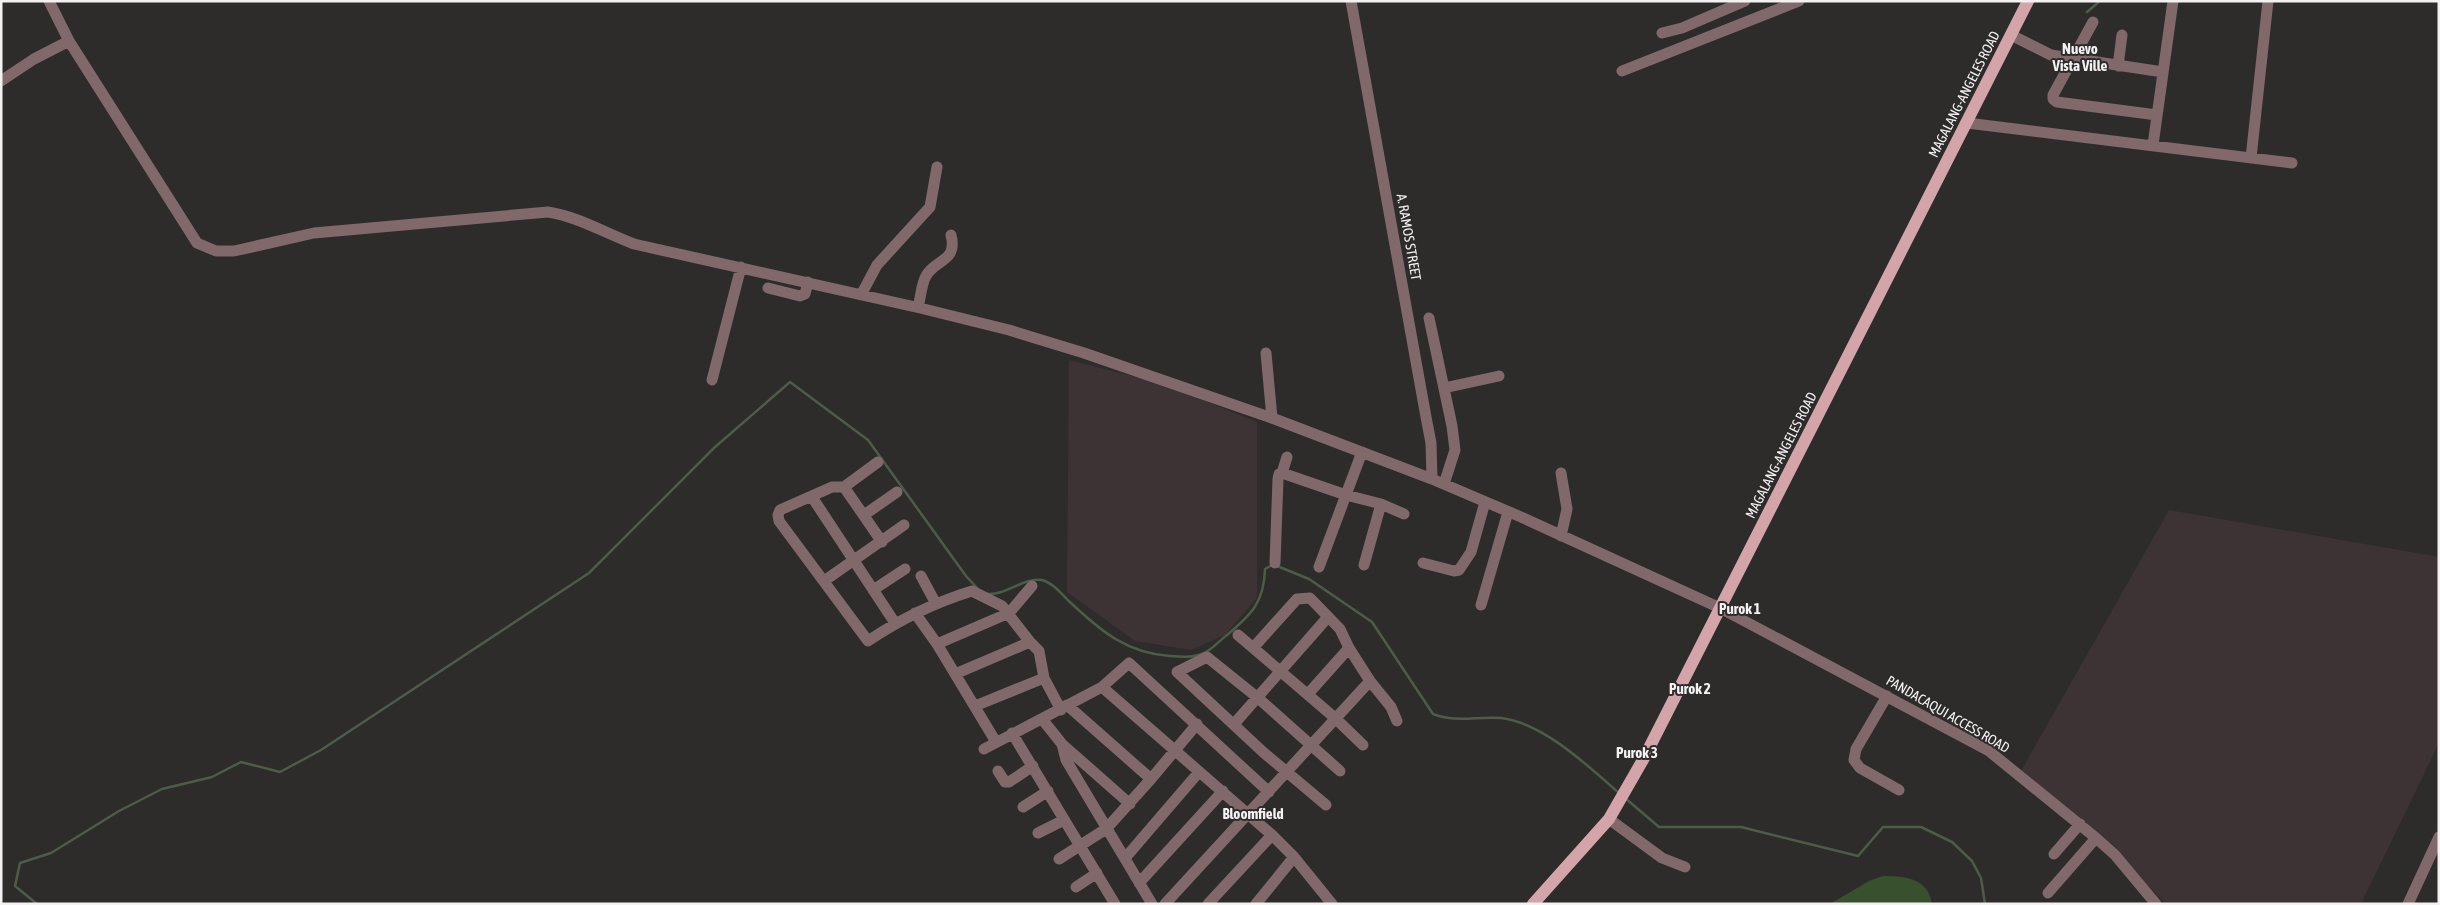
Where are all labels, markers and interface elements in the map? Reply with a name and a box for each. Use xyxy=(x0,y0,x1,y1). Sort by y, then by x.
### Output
street label: MAGALANG-ANGELES ROAD xyxy=(1925,28,2003,160)
district label: Nuevo Vista Ville xyxy=(2052,40,2108,74)
street label: A. RAMOS STREET xyxy=(1394,192,1424,282)
street label: MAGALANG-ANGELES ROAD xyxy=(1742,389,1820,521)
district label: Purok 1 xyxy=(1719,600,1761,617)
street label: PANDACAQUI ACCESS ROAD xyxy=(1883,672,2013,756)
district label: Purok 2 xyxy=(1669,680,1711,697)
district label: Purok 3 xyxy=(1616,744,1658,761)
district label: Bloomfield xyxy=(1222,805,1284,822)

